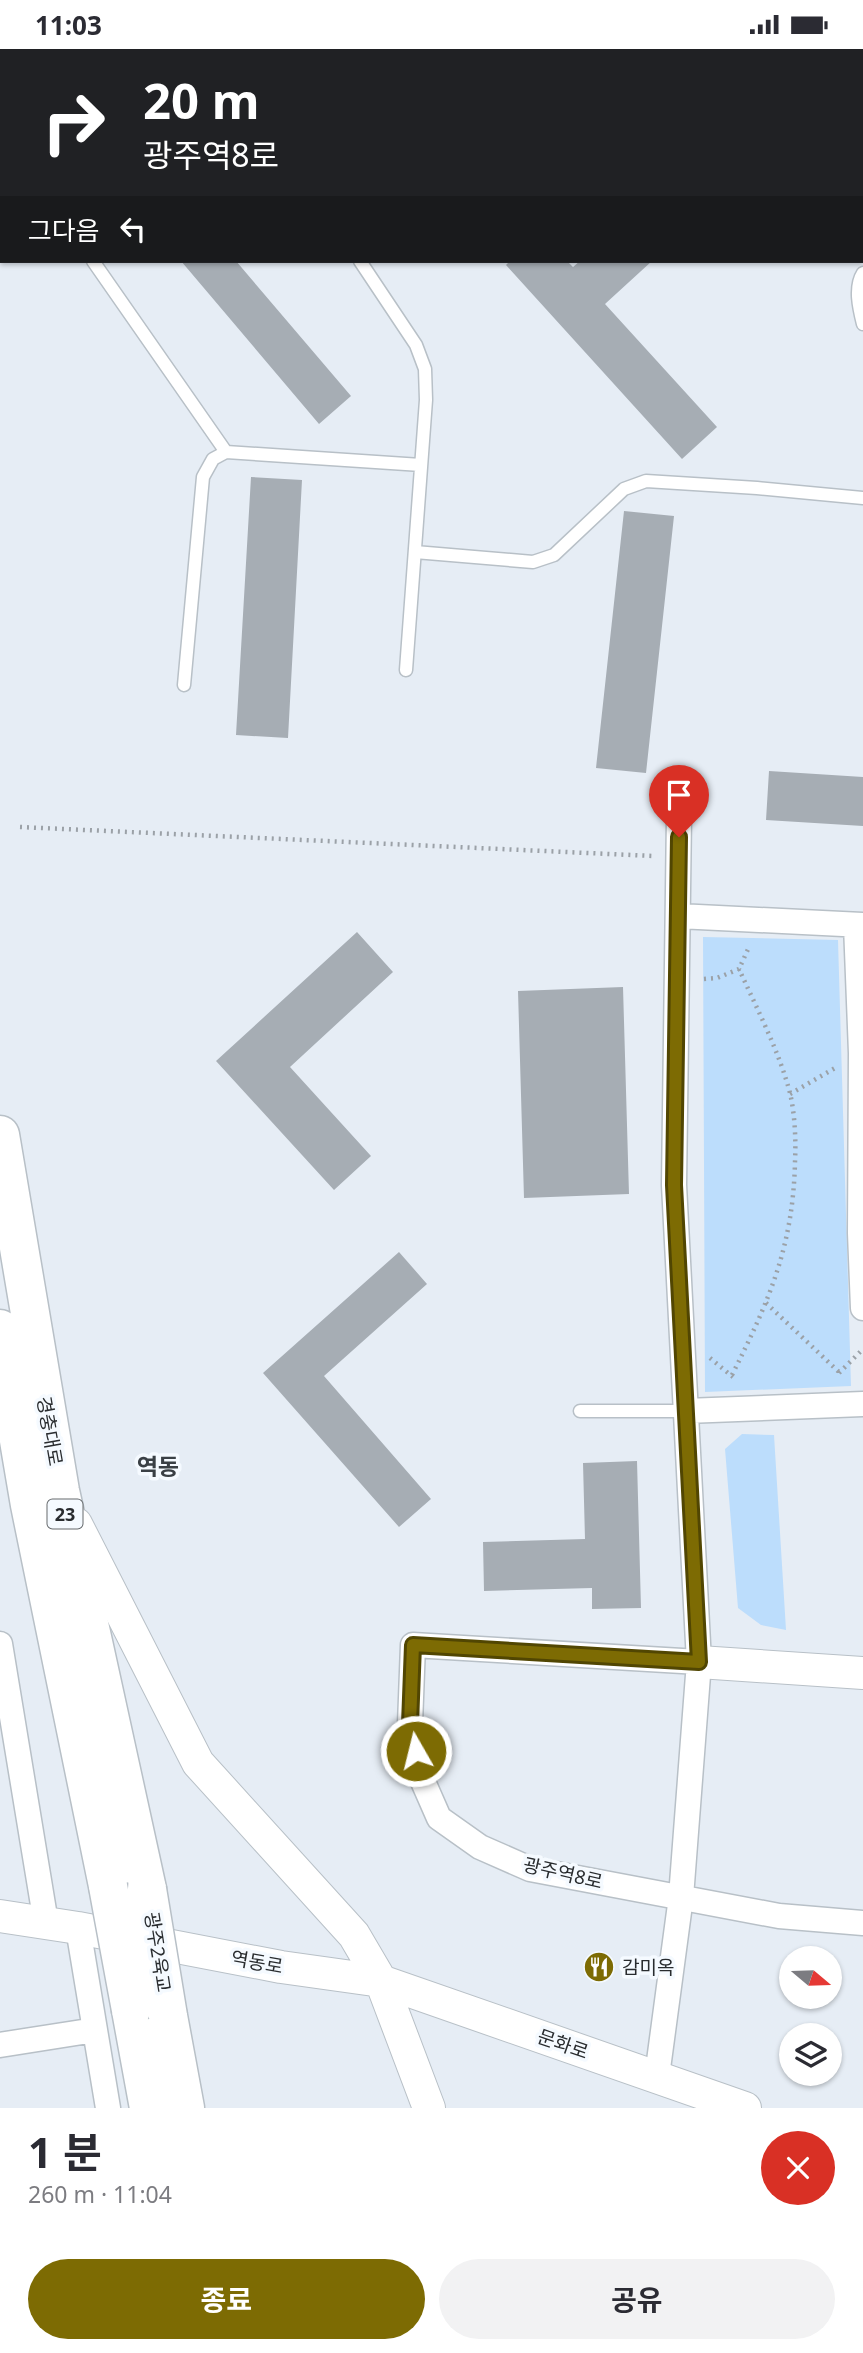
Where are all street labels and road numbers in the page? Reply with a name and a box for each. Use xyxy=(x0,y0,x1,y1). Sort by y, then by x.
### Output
street label: 경충대로 xyxy=(31,1394,69,1468)
road number: 23 xyxy=(48,1499,82,1529)
street label: 광주역8로 xyxy=(521,1851,605,1895)
street label: 광주2육교 xyxy=(139,1910,177,1994)
street label: 역동로 xyxy=(229,1945,285,1979)
street label: 문화로 xyxy=(534,2023,592,2065)

